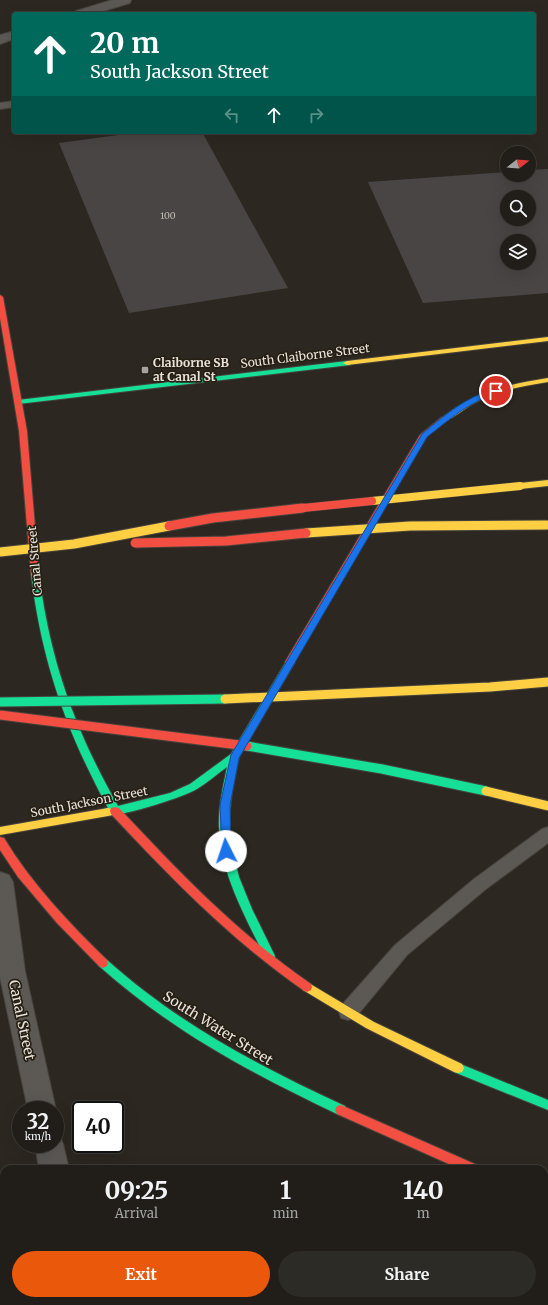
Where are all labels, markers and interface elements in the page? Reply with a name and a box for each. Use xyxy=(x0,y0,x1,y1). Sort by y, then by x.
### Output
text: 20 m xyxy=(90,25,159,61)
icon: ahead xyxy=(24,28,76,80)
text: South Jackson Street xyxy=(90,60,269,83)
icon: left xyxy=(221,104,243,126)
icon: ahead xyxy=(263,104,285,126)
icon: right xyxy=(305,104,327,126)
north arrow xyxy=(500,146,536,182)
map controls xyxy=(500,146,536,270)
button: search xyxy=(500,190,536,226)
house number: 100 xyxy=(160,210,176,221)
button: layers xyxy=(500,234,536,270)
street label: South Claiborne Street xyxy=(239,340,371,371)
place label: Claiborne SB at Canal St xyxy=(153,355,229,384)
marker: Claiborne SB at Canal St xyxy=(140,365,150,375)
pin xyxy=(479,374,513,408)
icon: arrive xyxy=(485,380,507,402)
street label: Canal Street xyxy=(24,525,45,596)
street label: South Jackson Street xyxy=(29,783,149,820)
position arrow xyxy=(205,830,247,872)
street label: Canal Street xyxy=(5,978,39,1062)
street label: South Water Street xyxy=(160,987,277,1069)
speed limit sign: 40 xyxy=(72,1101,124,1153)
text: 32 xyxy=(27,1109,49,1134)
text: km/h xyxy=(25,1130,51,1143)
text: 09:25 xyxy=(104,1175,168,1206)
text: 1 xyxy=(280,1175,291,1206)
text: 140 xyxy=(403,1175,444,1206)
text: Arrival xyxy=(115,1205,158,1222)
text: min xyxy=(273,1205,298,1222)
text: m xyxy=(417,1205,430,1222)
button: Exit xyxy=(12,1251,270,1297)
button: Share xyxy=(278,1251,536,1297)

